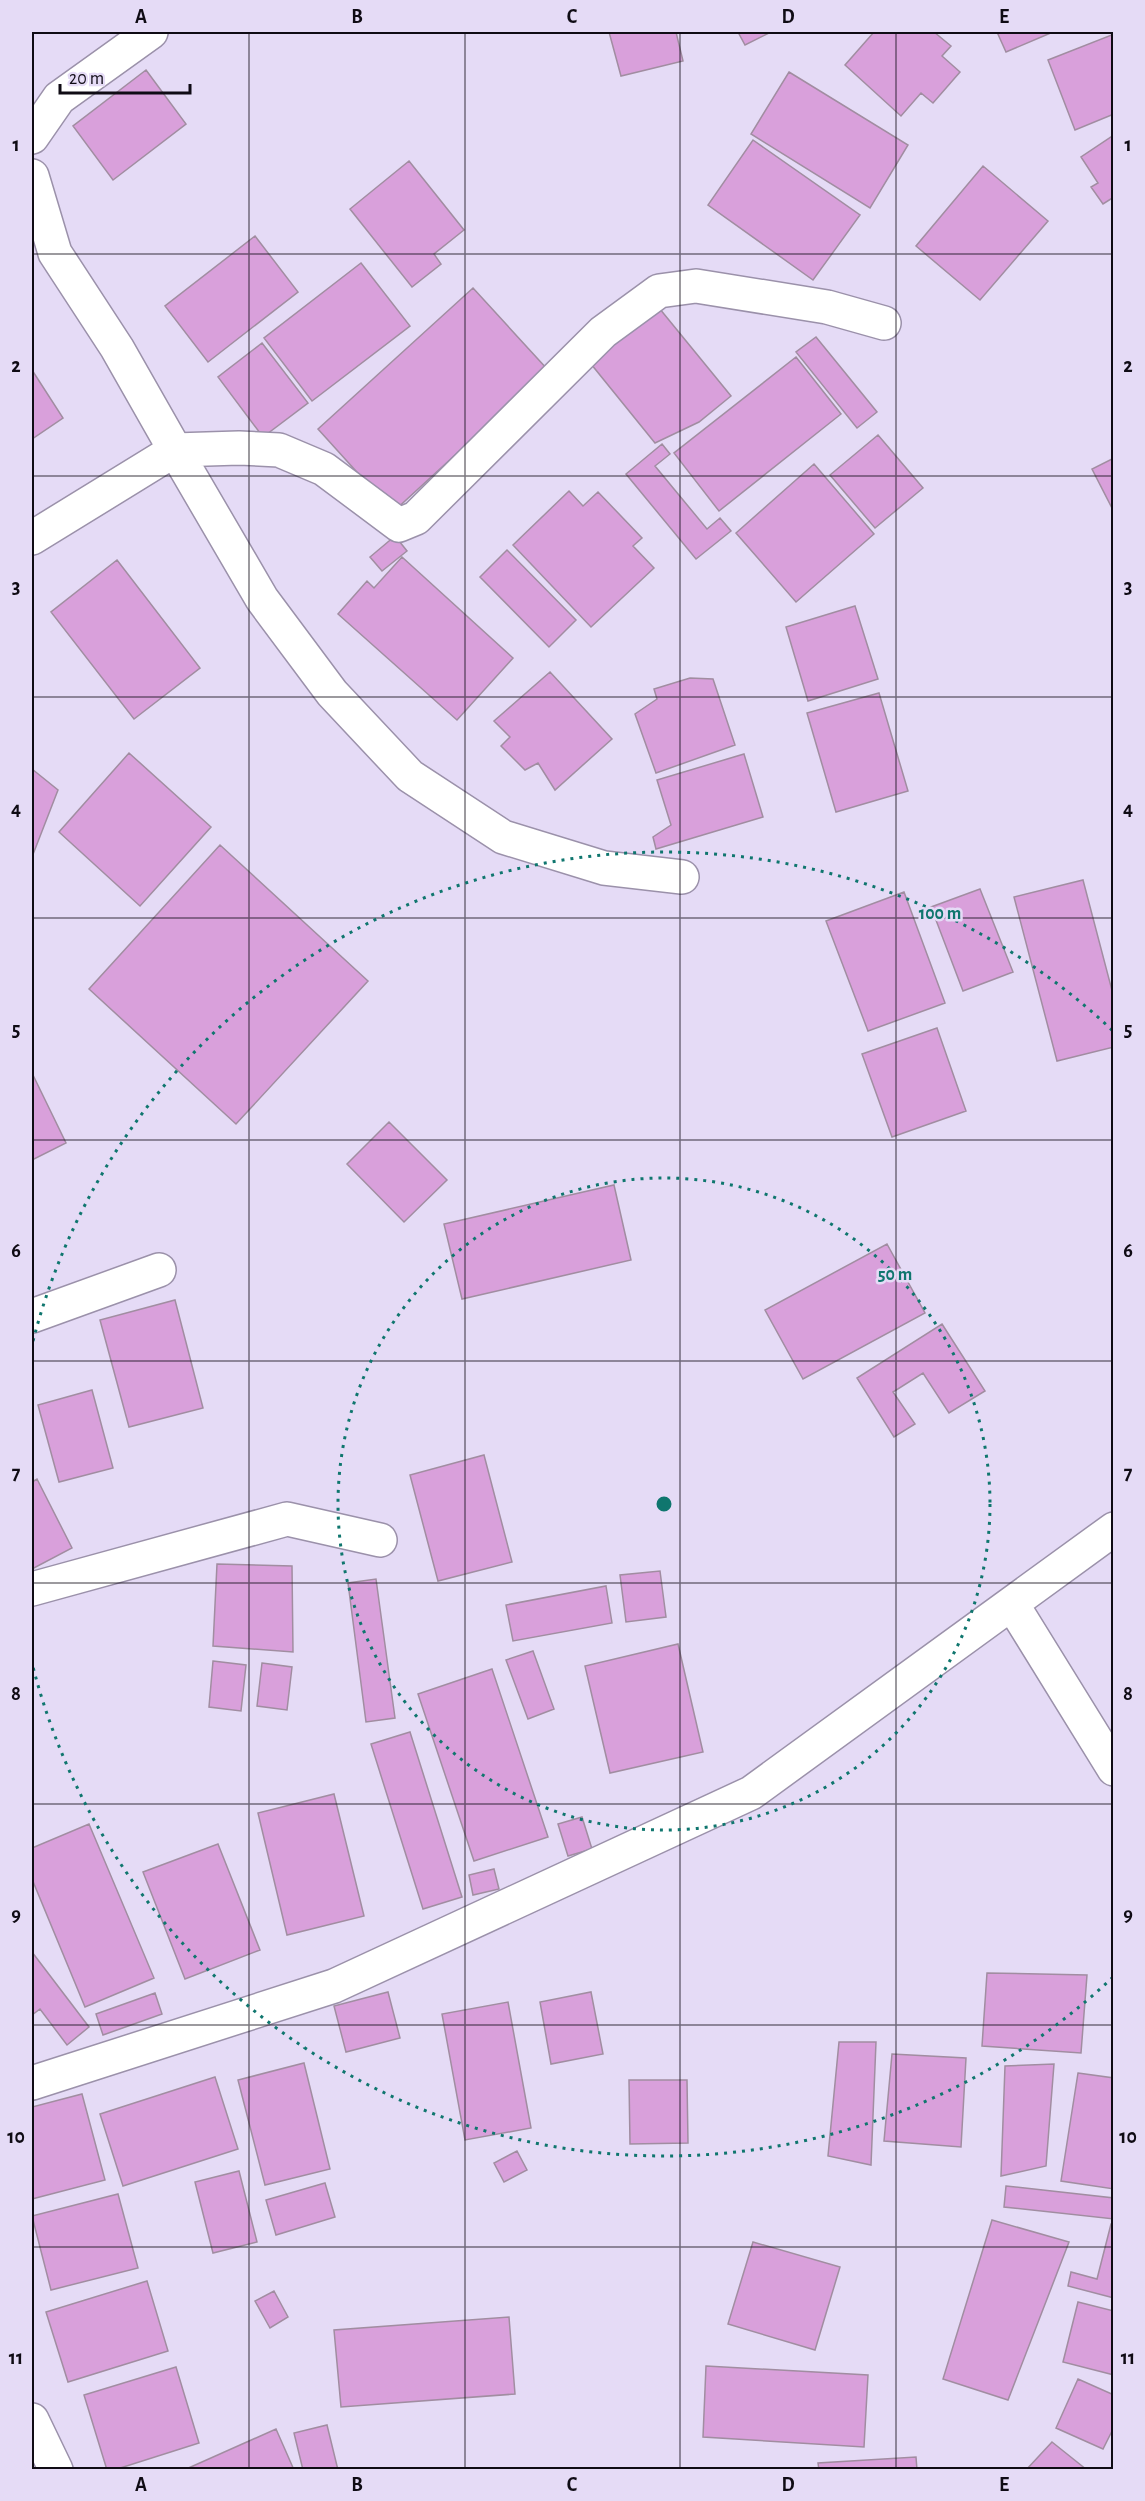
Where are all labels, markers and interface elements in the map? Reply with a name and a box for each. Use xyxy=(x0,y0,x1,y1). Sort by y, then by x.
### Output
text: A xyxy=(135,7,147,27)
text: B xyxy=(351,7,363,27)
text: C xyxy=(567,7,578,27)
text: D xyxy=(781,7,795,27)
text: E xyxy=(999,7,1009,27)
scale bar xyxy=(60,57,190,95)
text: 20 m xyxy=(69,70,104,88)
text: 1 xyxy=(12,135,20,155)
text: 1 xyxy=(1124,135,1132,155)
text: 2 xyxy=(11,356,21,376)
text: 2 xyxy=(1123,356,1133,376)
text: 3 xyxy=(12,577,20,597)
text: 3 xyxy=(1124,577,1132,597)
text: 4 xyxy=(11,799,21,819)
text: 4 xyxy=(1123,799,1133,819)
text: 100 m xyxy=(919,905,961,923)
text: 5 xyxy=(12,1020,20,1040)
text: 5 xyxy=(1124,1020,1132,1040)
text: 6 xyxy=(11,1241,21,1261)
text: 6 xyxy=(1123,1241,1133,1261)
text: 50 m xyxy=(878,1266,912,1284)
text: 7 xyxy=(12,1463,21,1483)
text: 7 xyxy=(1124,1463,1133,1483)
centre of rings xyxy=(654,1494,674,1514)
text: 8 xyxy=(11,1684,21,1704)
text: 8 xyxy=(1123,1684,1133,1704)
text: 9 xyxy=(11,1905,21,1925)
text: 9 xyxy=(1123,1905,1133,1925)
text: 10 xyxy=(7,2127,25,2147)
text: 10 xyxy=(1119,2127,1137,2147)
text: 11 xyxy=(9,2348,23,2368)
text: 11 xyxy=(1121,2348,1135,2368)
text: A xyxy=(135,2475,147,2495)
text: B xyxy=(351,2475,363,2495)
text: C xyxy=(567,2475,578,2495)
text: D xyxy=(781,2475,795,2495)
text: E xyxy=(999,2475,1009,2495)

